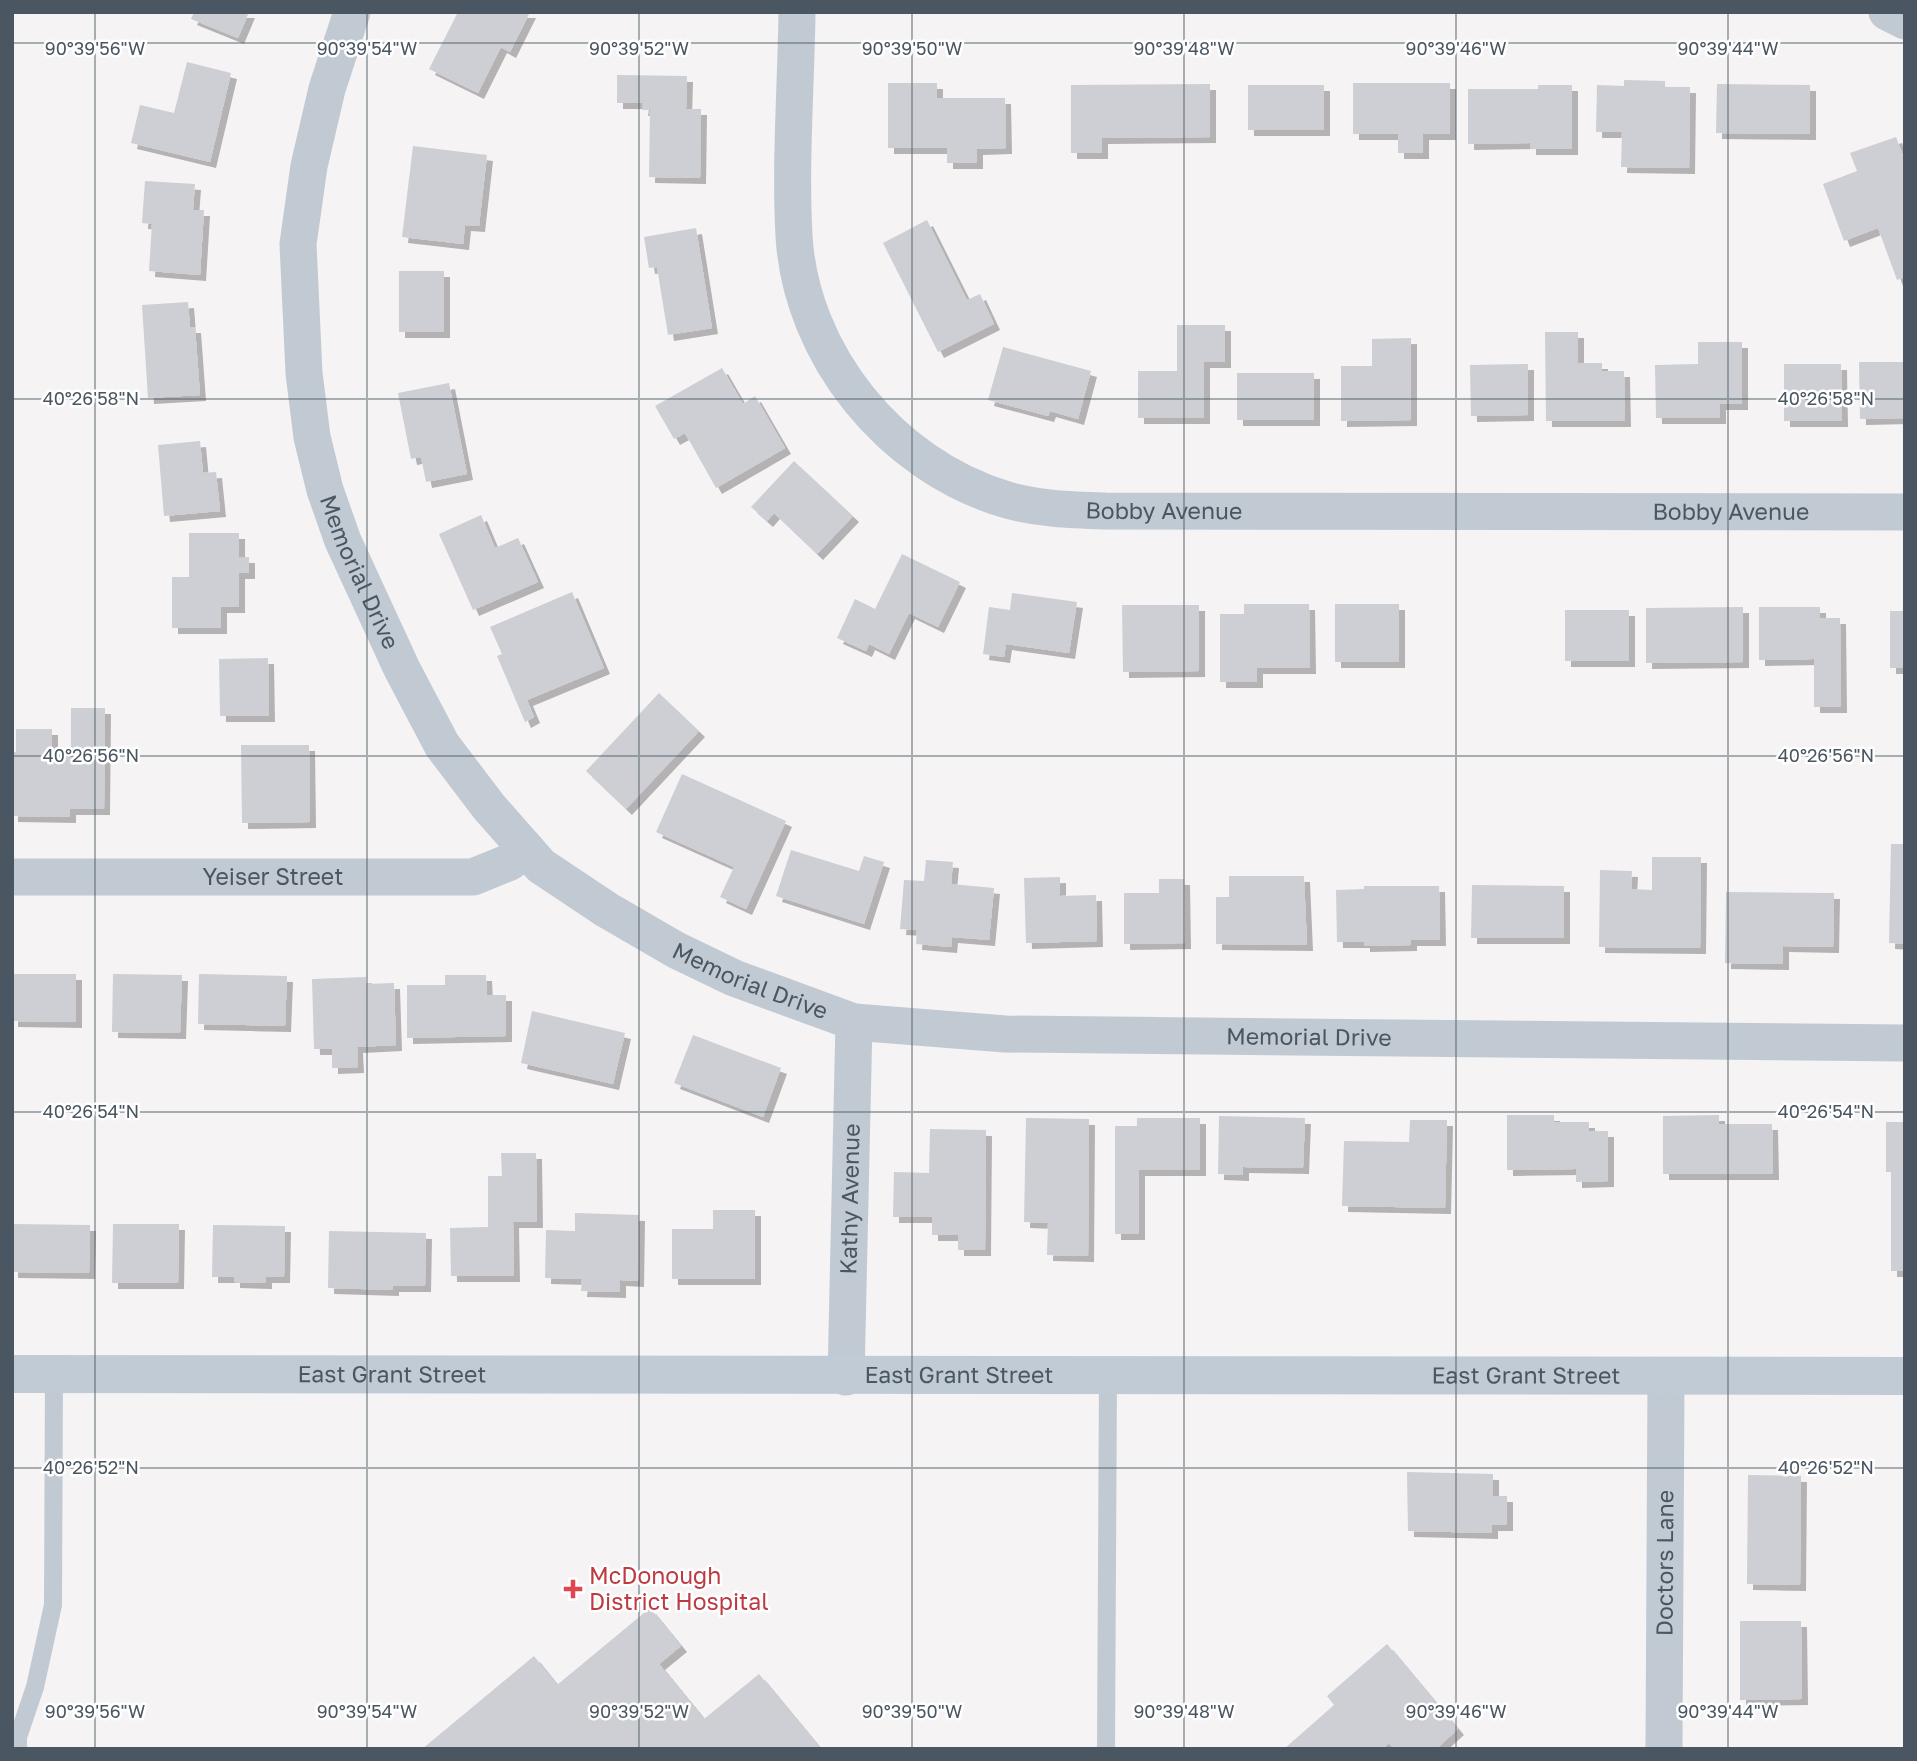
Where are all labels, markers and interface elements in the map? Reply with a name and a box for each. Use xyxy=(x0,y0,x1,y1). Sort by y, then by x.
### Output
text: 90°39'56"W xyxy=(45,37,145,59)
text: 90°39'54"W xyxy=(317,37,417,59)
text: 90°39'52"W xyxy=(589,37,689,59)
text: 90°39'50"W xyxy=(862,37,962,59)
text: 90°39'48"W xyxy=(1133,37,1235,59)
text: 90°39'46"W xyxy=(1406,37,1506,59)
text: 90°39'44"W xyxy=(1677,37,1779,59)
text: 40°26'58"N xyxy=(43,387,139,409)
text: 40°26'58"N xyxy=(1778,387,1874,409)
street label: Memorial Drive xyxy=(315,491,406,653)
street label: Bobby Avenue xyxy=(1085,495,1242,524)
street label: Bobby Avenue xyxy=(1652,497,1809,525)
text: 40°26'56"N xyxy=(43,744,139,766)
text: 40°26'56"N xyxy=(1778,744,1874,766)
street label: Yeiser Street xyxy=(203,862,343,890)
street label: Memorial Drive xyxy=(668,936,832,1024)
street label: Memorial Drive xyxy=(1226,1021,1392,1051)
text: 40°26'54"N xyxy=(43,1100,139,1122)
text: 40°26'54"N xyxy=(1778,1100,1874,1122)
street label: Kathy Avenue xyxy=(833,1123,865,1275)
street label: East Grant Street xyxy=(298,1359,486,1388)
street label: East Grant Street xyxy=(865,1360,1053,1388)
street label: East Grant Street xyxy=(1432,1360,1620,1389)
text: 40°26'52"N xyxy=(43,1456,139,1478)
text: 40°26'52"N xyxy=(1778,1456,1874,1478)
street label: Doctors Lane xyxy=(1650,1490,1678,1636)
place label: McDonough District Hospital xyxy=(589,1561,769,1615)
marker: McDonough District Hospital xyxy=(563,1579,583,1599)
text: 90°39'56"W xyxy=(45,1700,145,1722)
text: 90°39'54"W xyxy=(317,1700,417,1722)
text: 90°39'52"W xyxy=(589,1700,689,1722)
text: 90°39'50"W xyxy=(862,1700,962,1722)
text: 90°39'48"W xyxy=(1133,1700,1235,1722)
text: 90°39'46"W xyxy=(1406,1700,1506,1722)
text: 90°39'44"W xyxy=(1677,1700,1779,1722)

